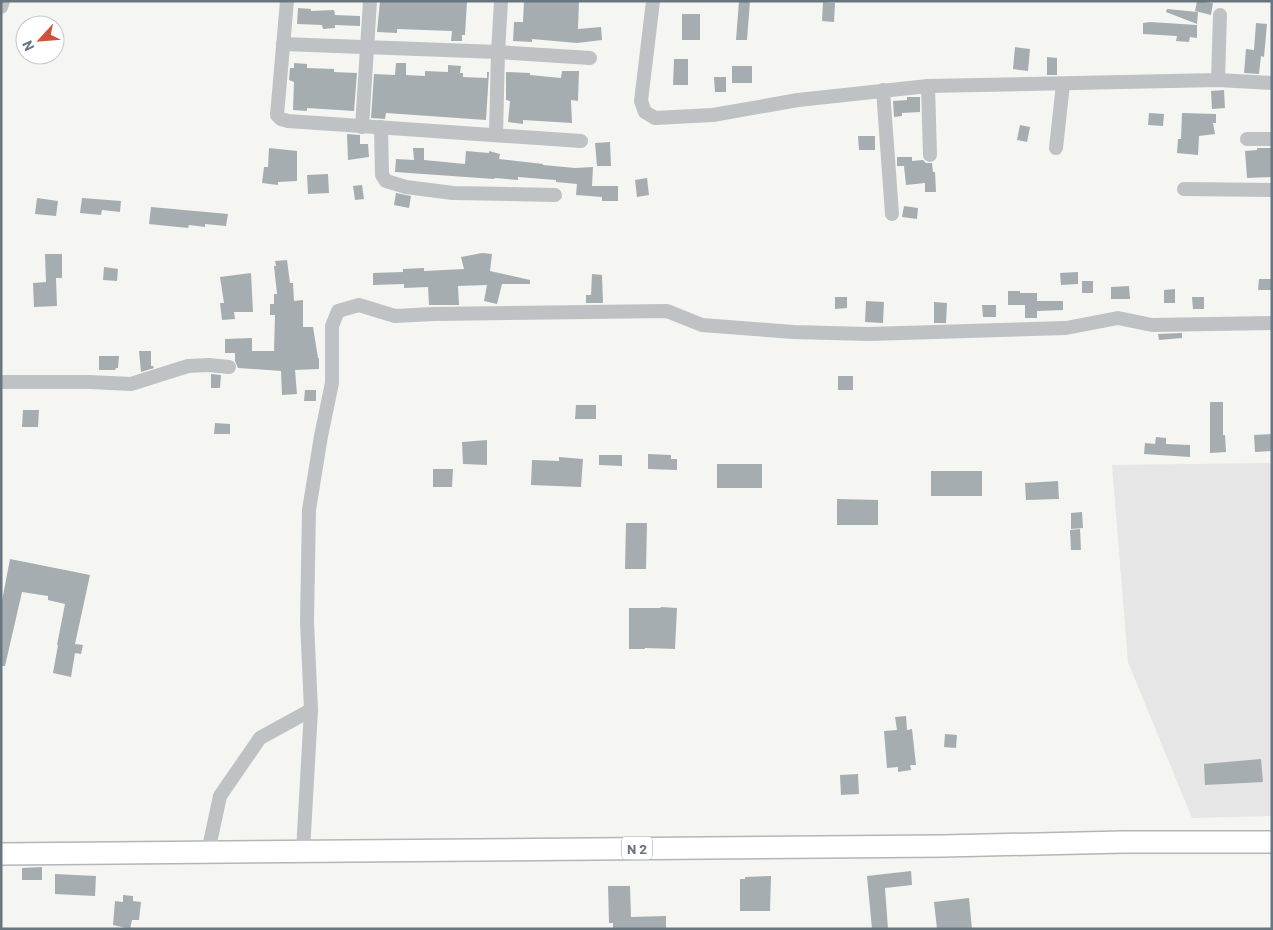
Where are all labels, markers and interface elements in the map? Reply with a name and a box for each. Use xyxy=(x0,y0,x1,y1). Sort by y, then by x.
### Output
north arrow xyxy=(15,15,65,65)
text: N xyxy=(18,38,38,54)
road number: N 2 xyxy=(622,836,652,860)

